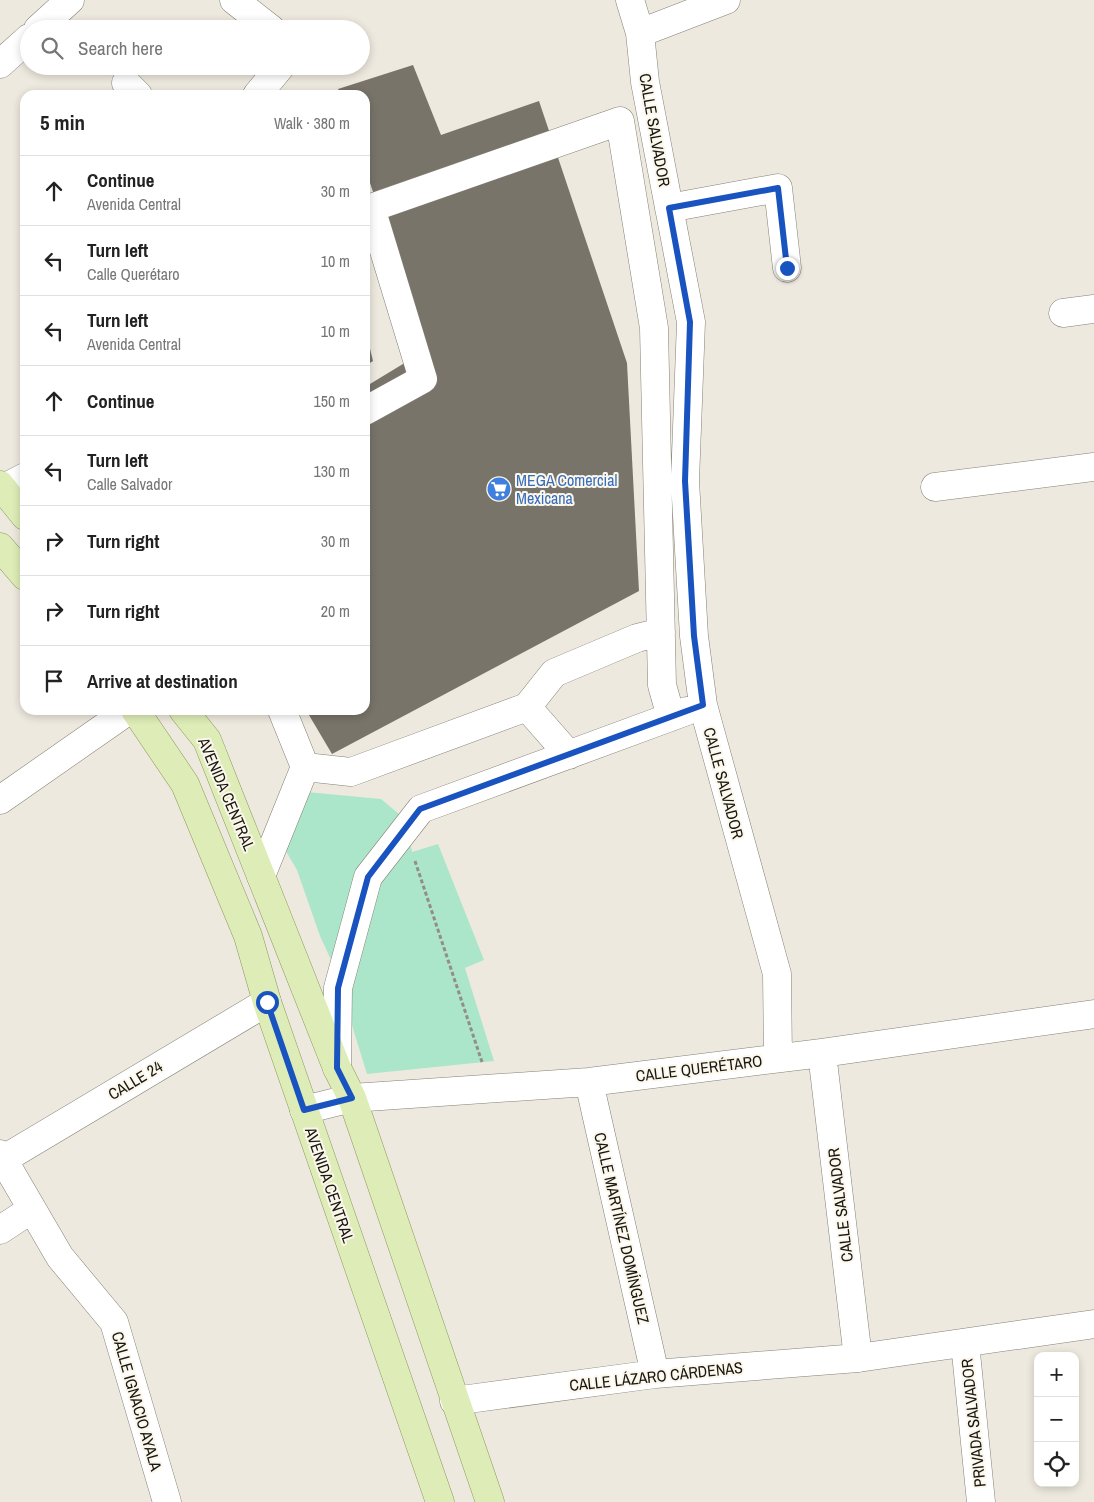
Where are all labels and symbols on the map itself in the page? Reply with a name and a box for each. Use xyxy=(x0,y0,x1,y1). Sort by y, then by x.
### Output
street label: CALLE SALVADOR xyxy=(634,72,676,189)
route end xyxy=(776,257,799,280)
place label: MEGA Comercial Mexicana xyxy=(516,469,617,509)
supermarket icon: MEGA Comercial Mexicana xyxy=(486,476,512,502)
street label: CALLE SALVADOR xyxy=(699,725,750,842)
street label: AVENIDA CENTRAL xyxy=(193,733,261,855)
route start xyxy=(256,991,279,1014)
street label: CALLE QUERÉTARO xyxy=(634,1049,764,1087)
street label: CALLE 24 xyxy=(104,1055,166,1105)
street label: AVENIDA CENTRAL xyxy=(300,1123,360,1246)
street label: CALLE MARTÍNEZ DOMÍNGUEZ xyxy=(589,1130,655,1326)
street label: CALLE SALVADOR xyxy=(822,1146,858,1263)
street label: CALLE IGNACIO AYALA xyxy=(107,1329,167,1473)
street label: CALLE LÁZARO CÁRDENAS xyxy=(568,1356,744,1396)
street label: PRIVADA SALVADOR xyxy=(955,1357,991,1488)

